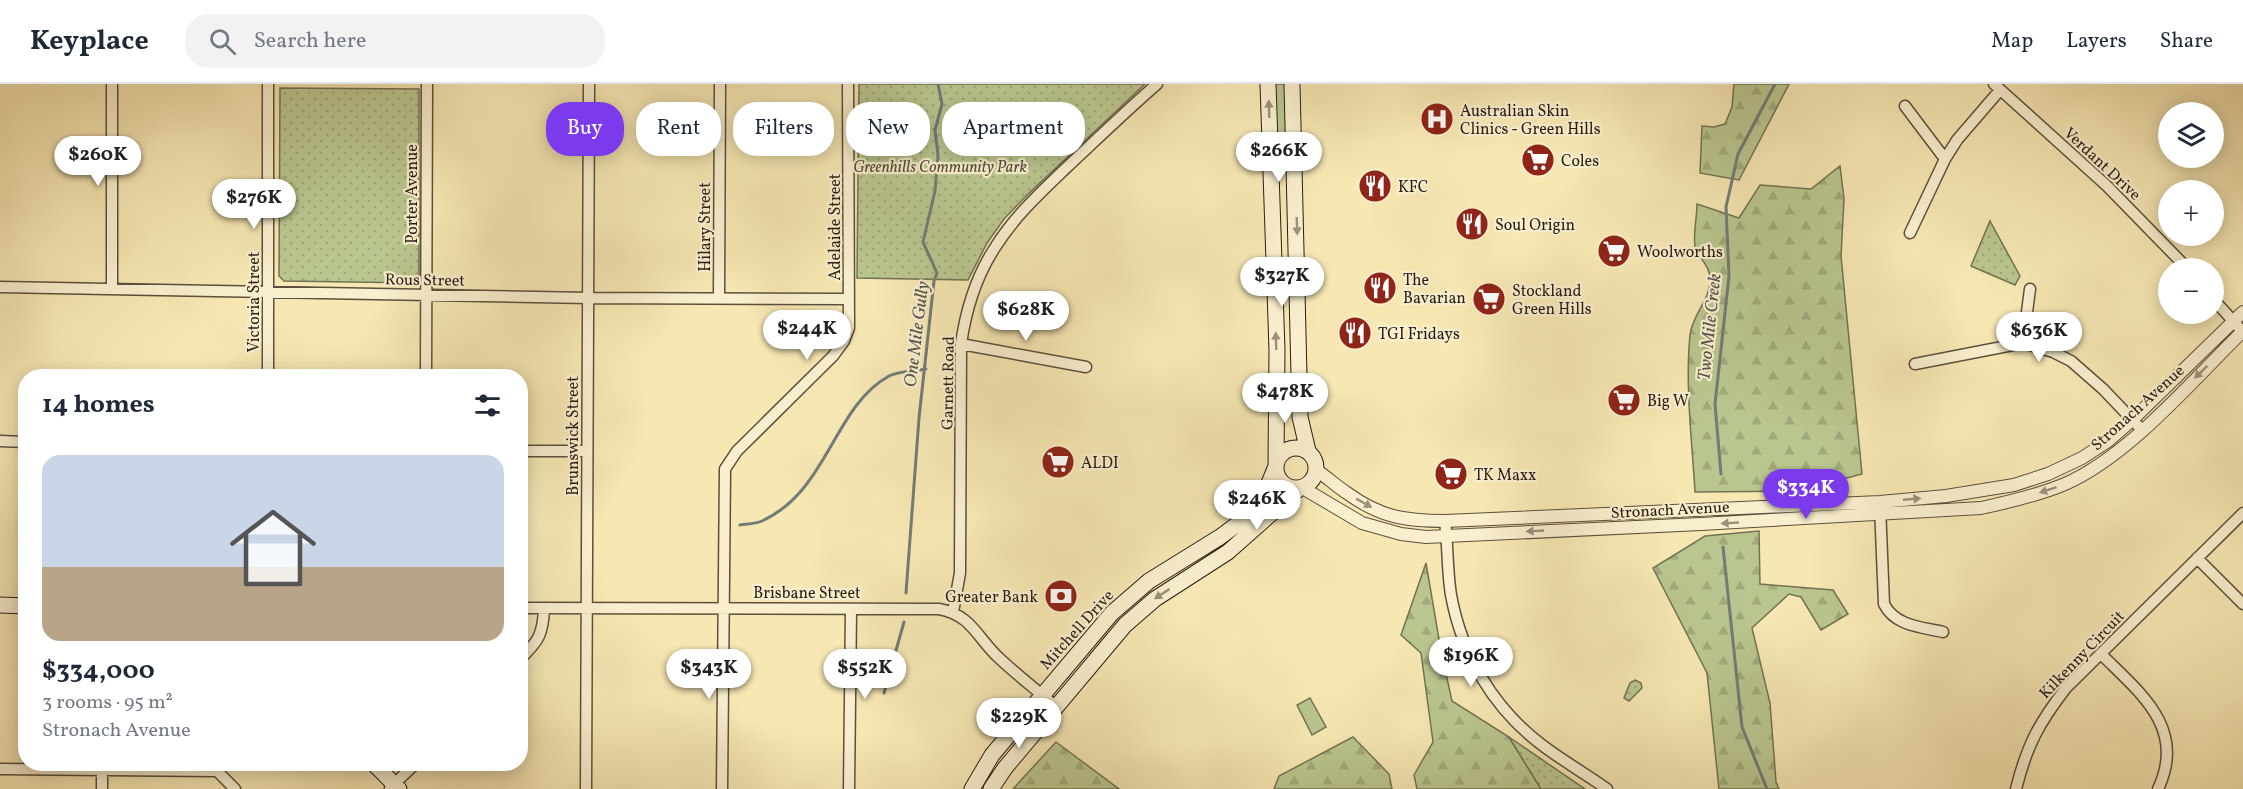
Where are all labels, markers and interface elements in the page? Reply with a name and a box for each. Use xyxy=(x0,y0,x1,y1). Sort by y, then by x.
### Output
search box xyxy=(185,14,605,68)
text: Keyplace xyxy=(30,22,149,61)
icon: search xyxy=(206,25,239,58)
text: Search here xyxy=(254,26,366,57)
text: Map xyxy=(1991,27,2033,56)
text: Layers xyxy=(2066,27,2127,56)
text: Share xyxy=(2160,27,2213,56)
one-way arrow xyxy=(1265,99,1274,118)
hospital icon: Australian Skin Clinics - Green Hills xyxy=(1419,101,1455,137)
place label: Australian Skin Clinics - Green Hills xyxy=(1460,101,1601,141)
chip: Buy xyxy=(546,102,624,156)
chip: Rent xyxy=(636,102,721,156)
chip: Filters xyxy=(733,102,834,156)
chip: New xyxy=(846,102,930,156)
chip: Apartment xyxy=(942,102,1085,156)
map controls xyxy=(2158,102,2224,324)
button: layers xyxy=(2158,102,2224,168)
street label: Verdant Drive xyxy=(2058,123,2145,206)
pin: $266K xyxy=(1237,132,1321,183)
pin: $260K xyxy=(56,136,140,187)
text: $266K xyxy=(1250,137,1308,165)
text: $260K xyxy=(68,141,128,169)
supermarket icon: Coles xyxy=(1520,142,1556,178)
street label: Porter Avenue xyxy=(402,144,424,244)
place label: Coles xyxy=(1561,151,1599,173)
park label: Greenhills Community Park xyxy=(853,157,1027,179)
restaurant icon: KFC xyxy=(1357,168,1393,204)
street label: Adelaide Street xyxy=(825,173,847,280)
place label: KFC xyxy=(1398,177,1428,199)
pin: $276K xyxy=(212,179,296,230)
button: + xyxy=(2158,180,2224,246)
street label: Hilary Street xyxy=(695,182,717,272)
text: $276K xyxy=(226,184,282,212)
restaurant icon: Soul Origin xyxy=(1454,206,1490,242)
place label: Soul Origin xyxy=(1495,215,1575,237)
one-way arrow xyxy=(1292,217,1301,236)
supermarket icon: Woolworths xyxy=(1596,233,1632,269)
place label: Woolworths xyxy=(1637,242,1723,264)
street label: Victoria Street xyxy=(244,251,266,352)
pin: $327K xyxy=(1240,257,1324,308)
button: − xyxy=(2158,258,2224,324)
text: $327K xyxy=(1254,262,1310,290)
street label: Rous Street xyxy=(385,269,466,293)
restaurant icon: The Bavarian xyxy=(1362,270,1398,306)
place label: The Bavarian xyxy=(1403,270,1466,310)
water label: Two Mile Creek xyxy=(1692,272,1729,382)
water label: One Mile Gully xyxy=(899,280,936,389)
supermarket icon: Stockland Green Hills xyxy=(1471,281,1507,317)
place label: Stockland Green Hills xyxy=(1512,281,1592,321)
pin: $628K xyxy=(984,291,1068,342)
text: $628K xyxy=(997,296,1055,324)
pin: $244K xyxy=(765,310,849,361)
pin: $636K xyxy=(1997,312,2081,363)
text: $244K xyxy=(777,315,837,343)
restaurant icon: TGI Fridays xyxy=(1337,315,1373,351)
text: $636K xyxy=(2010,317,2068,345)
place label: TGI Fridays xyxy=(1378,324,1460,346)
one-way arrow xyxy=(1272,331,1281,350)
street label: Garnett Road xyxy=(937,336,961,430)
street label: Stronach Avenue xyxy=(2087,360,2190,456)
one-way arrow xyxy=(2195,365,2209,379)
pin: $478K xyxy=(1243,373,1327,424)
street label: Brunswick Street xyxy=(563,376,585,496)
text: $478K xyxy=(1256,378,1314,406)
supermarket icon: Big W xyxy=(1606,382,1642,418)
text: 14 homes xyxy=(42,387,155,423)
icon: filters xyxy=(471,389,504,422)
place label: Big W xyxy=(1647,391,1689,413)
supermarket icon: ALDI xyxy=(1040,444,1076,480)
place label: ALDI xyxy=(1081,453,1119,475)
supermarket icon: TK Maxx xyxy=(1433,456,1469,492)
place label: TK Maxx xyxy=(1474,465,1536,487)
pin: $334K xyxy=(1764,469,1848,520)
text: $334K xyxy=(1777,474,1835,502)
pin: $246K xyxy=(1215,480,1299,531)
text: $246K xyxy=(1228,485,1286,513)
one-way arrow xyxy=(2039,485,2057,495)
icon: home xyxy=(219,494,327,602)
one-way arrow xyxy=(1903,494,1922,504)
street label: Stronach Avenue xyxy=(1610,497,1730,525)
one-way arrow xyxy=(1356,498,1373,508)
one-way arrow xyxy=(1720,518,1739,527)
one-way arrow xyxy=(1526,527,1545,536)
bank icon: Greater Bank xyxy=(1043,578,1079,614)
street label: Brisbane Street xyxy=(753,583,861,605)
street label: Mitchell Drive xyxy=(1036,585,1119,675)
place label: Greater Bank xyxy=(945,587,1038,609)
one-way arrow xyxy=(1155,588,1171,600)
street label: Kilkenny Circuit xyxy=(2035,606,2131,704)
pin: $196K xyxy=(1429,637,1513,688)
text: $196K xyxy=(1443,642,1499,670)
pin: $343K xyxy=(667,649,751,700)
pin: $552K xyxy=(823,649,907,700)
text: $334,000 xyxy=(42,653,155,689)
text: $343K xyxy=(680,654,738,682)
text: $552K xyxy=(837,654,893,682)
text: 3 rooms · 95 m² xyxy=(42,689,173,717)
pin: $229K xyxy=(977,698,1061,749)
text: $229K xyxy=(990,703,1048,731)
text: Stronach Avenue xyxy=(42,717,191,745)

